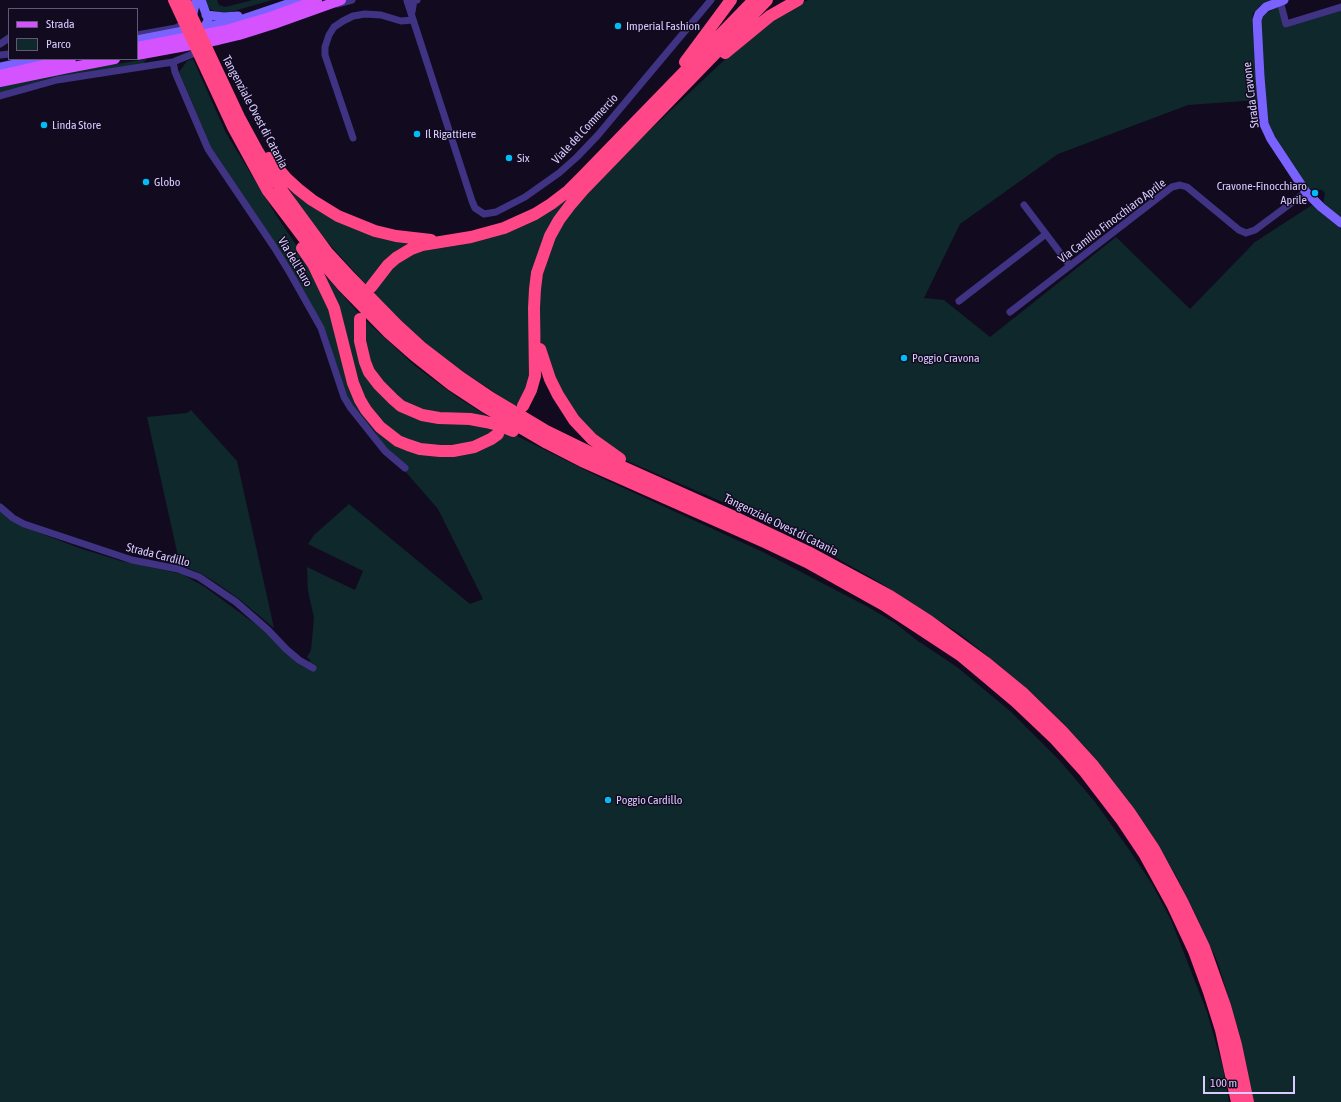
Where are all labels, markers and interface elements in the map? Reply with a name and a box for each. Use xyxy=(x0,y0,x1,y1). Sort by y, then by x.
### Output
legend xyxy=(8,8,138,60)
text: Strada xyxy=(46,17,75,31)
place label: Imperial Fashion xyxy=(626,19,700,33)
marker: Imperial Fashion xyxy=(613,21,623,31)
text: Parco xyxy=(46,37,71,51)
street label: Tangenziale Ovest di Catania xyxy=(219,53,291,171)
street label: Strada Cravone xyxy=(1240,61,1262,129)
street label: Viale del Commercio xyxy=(549,91,621,167)
place label: Linda Store xyxy=(52,118,101,132)
marker: Linda Store xyxy=(39,120,49,130)
place label: Il Rigattiere xyxy=(425,127,476,141)
marker: Il Rigattiere xyxy=(412,129,422,139)
place label: Six xyxy=(517,151,530,165)
marker: Six xyxy=(504,153,514,163)
place label: Globo xyxy=(154,175,180,189)
street label: Via Camillo Finocchiaro Aprile xyxy=(1055,176,1169,266)
marker: Globo xyxy=(141,177,151,187)
place label: Cravone-Finocchiaro Aprile xyxy=(1217,179,1307,207)
marker: Cravone-Finocchiaro Aprile xyxy=(1310,188,1320,198)
street label: Via dell'Euro xyxy=(275,235,315,289)
place label: Poggio Cravona xyxy=(912,351,980,365)
marker: Poggio Cravona xyxy=(899,353,909,363)
street label: Tangenziale Ovest di Catania xyxy=(721,491,841,559)
street label: Strada Cardillo xyxy=(125,540,191,570)
place label: Poggio Cardillo xyxy=(616,793,682,807)
marker: Poggio Cardillo xyxy=(603,795,613,805)
scale bar xyxy=(1205,1068,1297,1094)
text: 100 m xyxy=(1210,1076,1237,1090)

